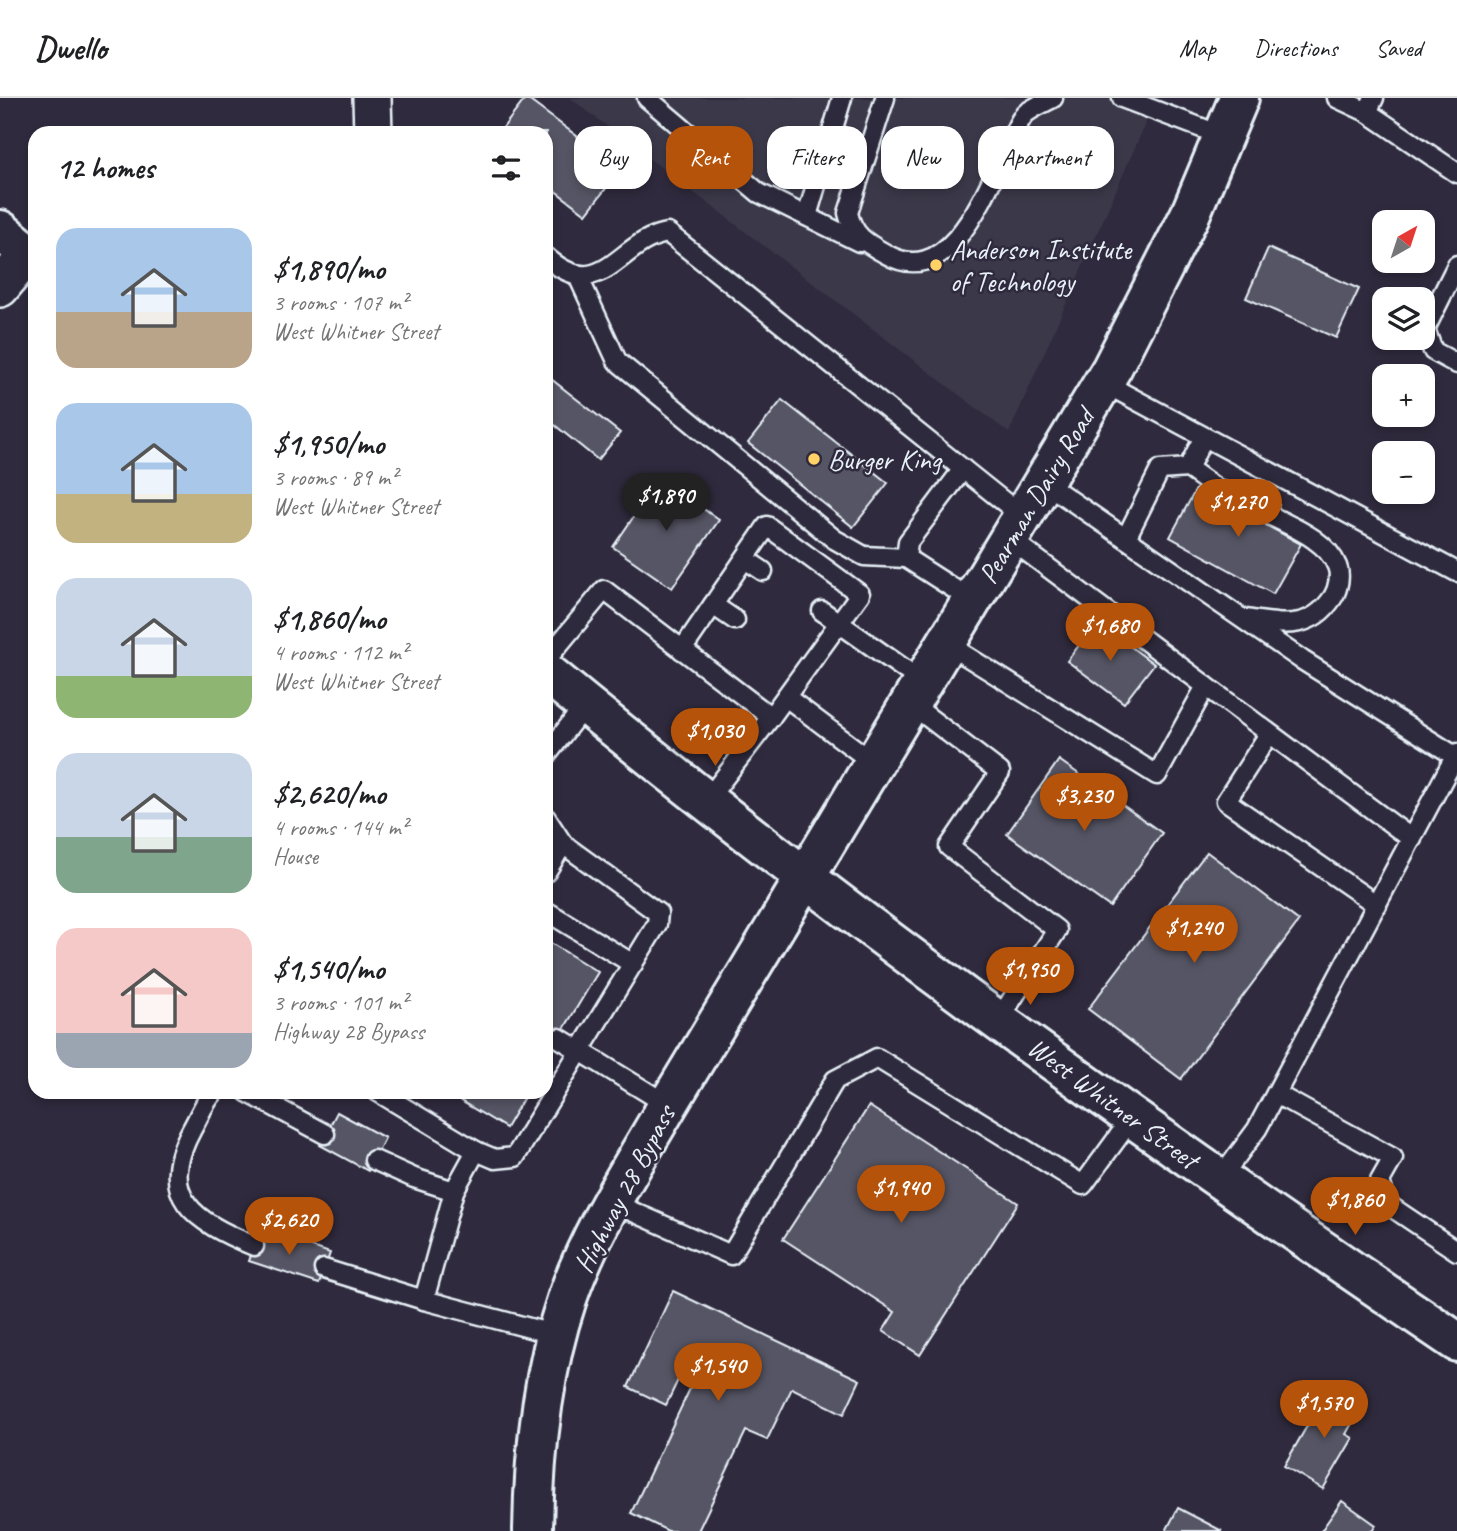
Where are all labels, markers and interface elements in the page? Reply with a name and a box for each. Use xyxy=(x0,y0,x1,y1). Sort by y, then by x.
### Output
text: Dwello xyxy=(35,27,107,69)
text: Map xyxy=(1179,33,1216,63)
text: Directions xyxy=(1254,33,1337,63)
text: Saved xyxy=(1375,33,1422,63)
chip: Buy xyxy=(574,126,652,189)
chip: Rent xyxy=(666,126,753,189)
chip: Filters xyxy=(767,126,867,189)
chip: New xyxy=(881,126,964,189)
chip: Apartment xyxy=(978,126,1114,189)
text: 12 homes xyxy=(56,149,154,187)
icon: filters xyxy=(487,149,525,187)
north arrow xyxy=(1372,210,1435,273)
map controls xyxy=(1372,210,1435,504)
place label: Anderson Institute of Technology xyxy=(950,232,1133,299)
text: $1,890/mo xyxy=(273,250,385,288)
icon: home xyxy=(112,256,196,340)
marker: Anderson Institute of Technology xyxy=(928,257,944,273)
button: layers xyxy=(1372,287,1435,350)
text: 3 rooms · 107 m² xyxy=(273,288,408,317)
text: West Whitner Street xyxy=(273,317,439,346)
button: + xyxy=(1372,364,1435,427)
street label: Pearman Dairy Road xyxy=(970,399,1104,590)
text: $1,950/mo xyxy=(273,425,384,463)
icon: home xyxy=(112,431,196,515)
button: − xyxy=(1372,441,1435,504)
place label: Burger King xyxy=(828,442,943,477)
marker: Burger King xyxy=(806,451,822,467)
text: 3 rooms · 89 m² xyxy=(273,463,397,492)
pin: $1,890 xyxy=(609,474,723,533)
pin: $1,270 xyxy=(1181,480,1295,539)
text: $1,890 xyxy=(638,481,694,510)
text: $1,270 xyxy=(1210,487,1266,516)
text: West Whitner Street xyxy=(273,492,439,521)
text: $1,860/mo xyxy=(273,600,386,638)
pin: $1,680 xyxy=(1053,603,1167,663)
icon: home xyxy=(112,606,196,690)
text: $1,680 xyxy=(1082,611,1138,640)
text: 4 rooms · 112 m² xyxy=(273,638,408,667)
text: West Whitner Street xyxy=(273,667,439,696)
pin: $1,030 xyxy=(658,708,772,768)
text: $1,030 xyxy=(687,716,743,745)
pin: $3,230 xyxy=(1027,774,1141,833)
text: $2,620/mo xyxy=(273,775,386,813)
icon: home xyxy=(112,781,196,865)
text: $3,230 xyxy=(1056,781,1112,810)
text: 4 rooms · 144 m² xyxy=(273,813,408,842)
text: House xyxy=(273,842,318,871)
pin: $1,240 xyxy=(1137,906,1251,965)
text: $1,240 xyxy=(1166,913,1222,942)
pin: $1,950 xyxy=(973,948,1087,1007)
text: $1,540/mo xyxy=(273,950,384,988)
text: $1,950 xyxy=(1002,955,1058,984)
icon: home xyxy=(112,956,196,1040)
text: 3 rooms · 101 m² xyxy=(273,988,408,1017)
text: Highway 28 Bypass xyxy=(273,1017,424,1046)
street label: West Whitner Street xyxy=(1021,1029,1208,1179)
street label: Highway 28 Bypass xyxy=(565,1097,684,1278)
pin: $1,940 xyxy=(844,1166,958,1225)
text: $1,940 xyxy=(873,1173,929,1202)
pin: $1,860 xyxy=(1298,1178,1412,1237)
text: $1,860 xyxy=(1327,1185,1383,1214)
pin: $2,620 xyxy=(232,1198,346,1257)
text: $2,620 xyxy=(261,1205,317,1234)
pin: $1,540 xyxy=(661,1344,775,1403)
text: $1,540 xyxy=(690,1351,746,1380)
pin: $1,570 xyxy=(1267,1380,1381,1440)
text: $1,570 xyxy=(1296,1388,1352,1417)

